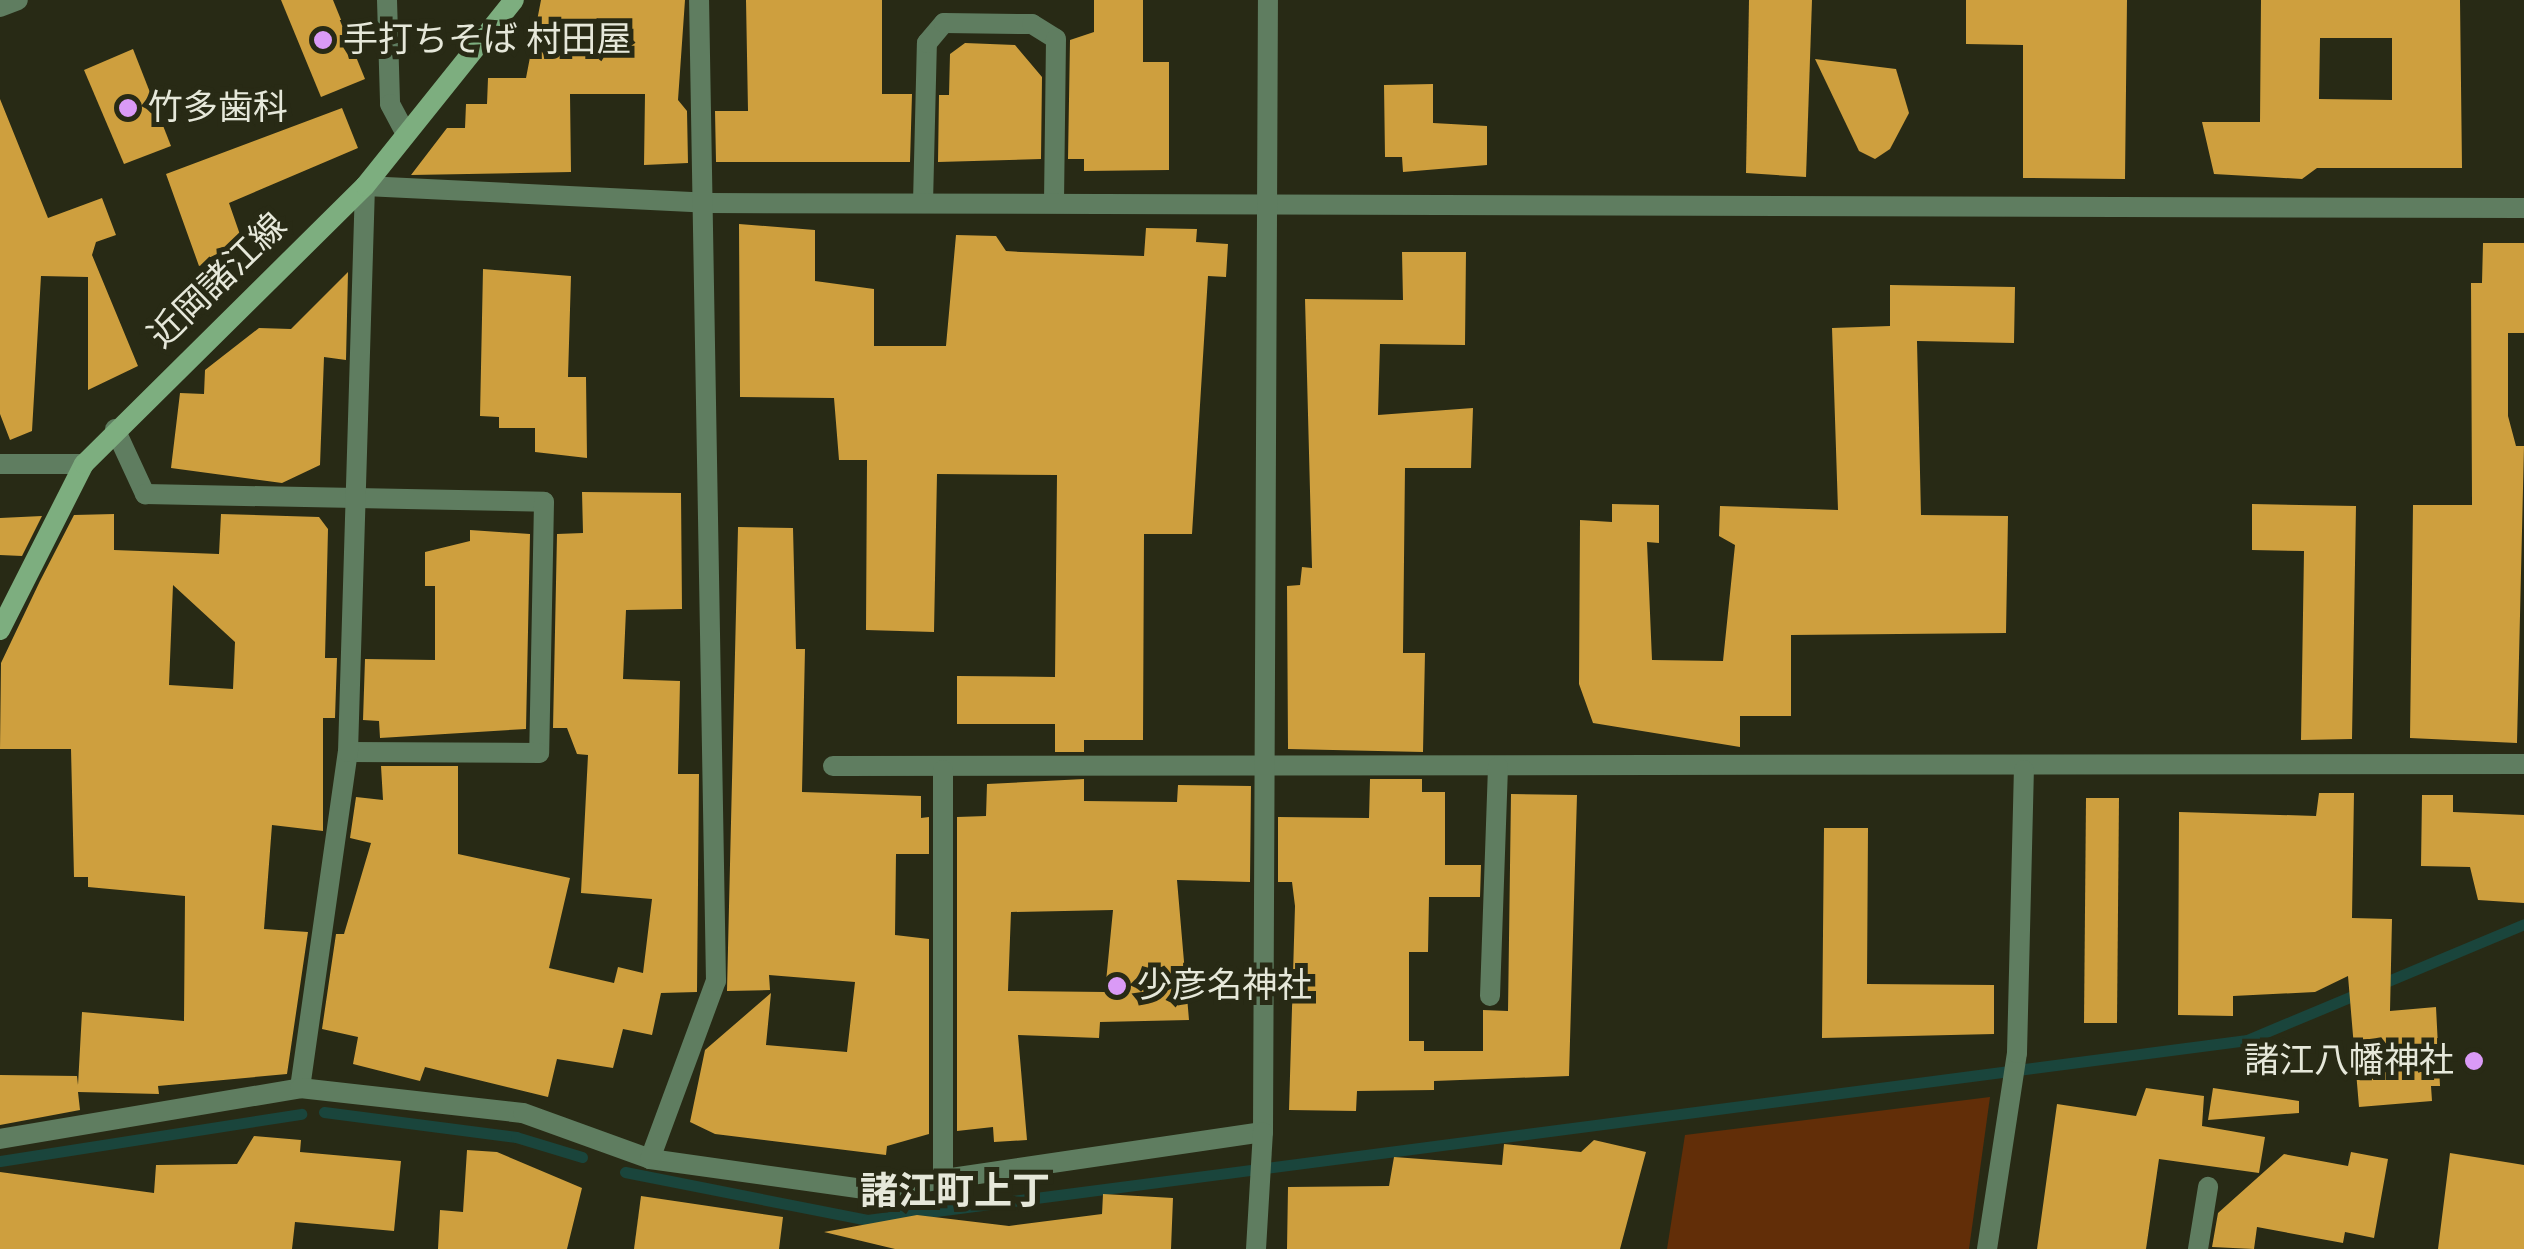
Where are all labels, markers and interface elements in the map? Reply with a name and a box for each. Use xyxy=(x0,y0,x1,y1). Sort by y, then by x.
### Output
place label: 手打ちそば 村田屋 xyxy=(343,19,631,61)
marker: 手打ちそば 村田屋 xyxy=(312,29,334,51)
place label: 竹多歯科 xyxy=(148,87,288,129)
marker: 竹多歯科 xyxy=(117,97,139,119)
street label: 近岡諸江線 xyxy=(140,205,296,357)
place label: 少彦名神社 xyxy=(1137,965,1312,1007)
marker: 少彦名神社 xyxy=(1106,975,1128,997)
place label: 諸江八幡神社 xyxy=(2244,1040,2454,1082)
marker: 諸江八幡神社 xyxy=(2463,1050,2485,1072)
district label: 諸江町上丁 xyxy=(860,1169,1050,1215)

